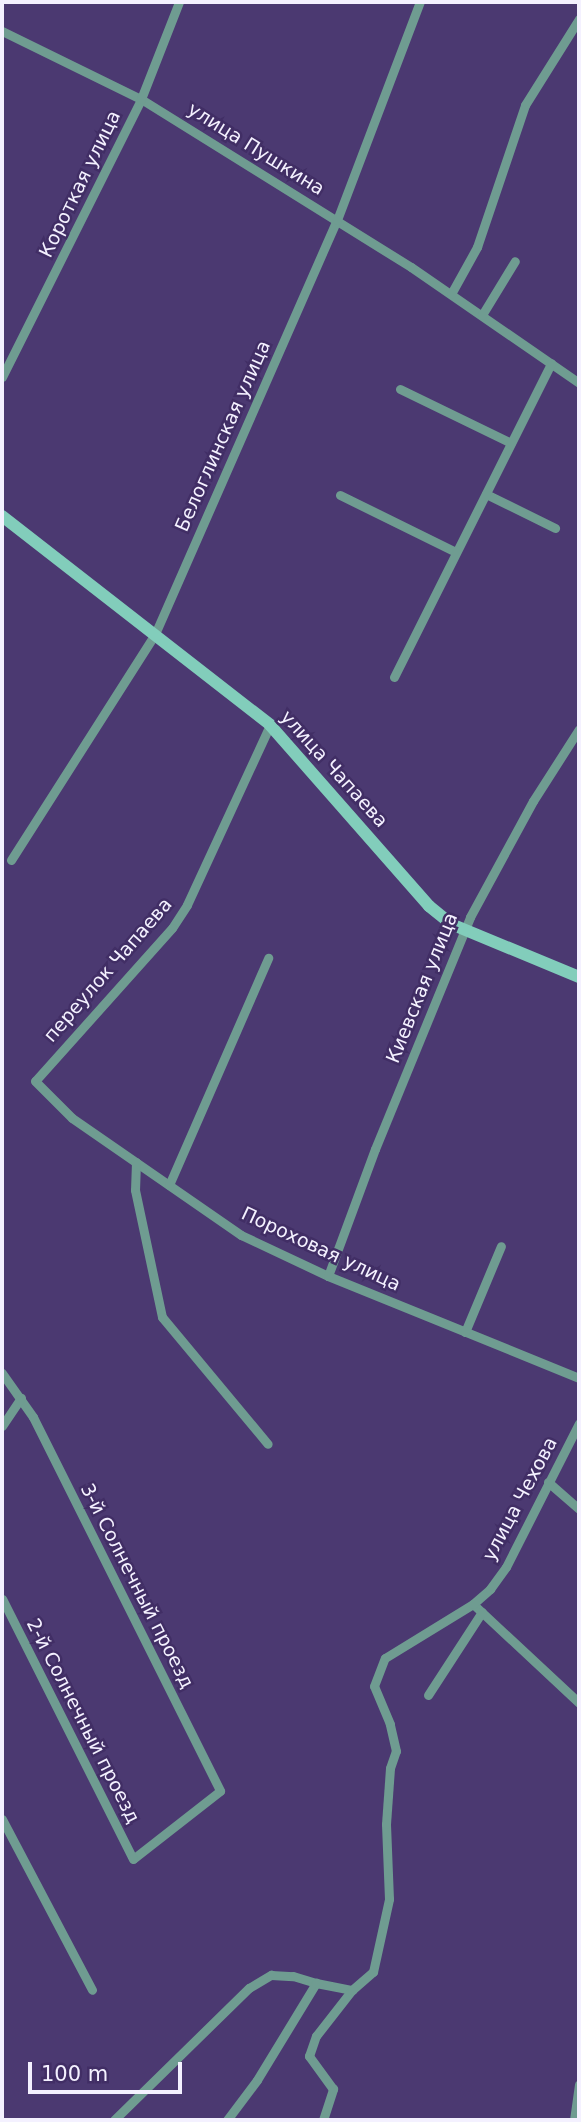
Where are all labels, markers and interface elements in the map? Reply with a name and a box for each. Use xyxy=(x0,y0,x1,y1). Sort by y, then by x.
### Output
street label: улица Пушкина xyxy=(183,98,329,200)
street label: Короткая улица xyxy=(35,107,125,261)
street label: Белоглинская улица xyxy=(171,337,275,535)
street label: улица Чапаева xyxy=(275,706,393,832)
street label: переулок Чапаева xyxy=(39,893,177,1047)
street label: Киевская улица xyxy=(381,910,463,1066)
street label: Пороховая улица xyxy=(238,1202,404,1296)
street label: улица Чехова xyxy=(478,1433,562,1565)
street label: 3-й Солнечный проезд xyxy=(75,1480,199,1692)
street label: 2-й Солнечный проезд xyxy=(21,1615,145,1827)
scale bar xyxy=(32,2048,186,2092)
text: 100 m xyxy=(41,2062,108,2086)

